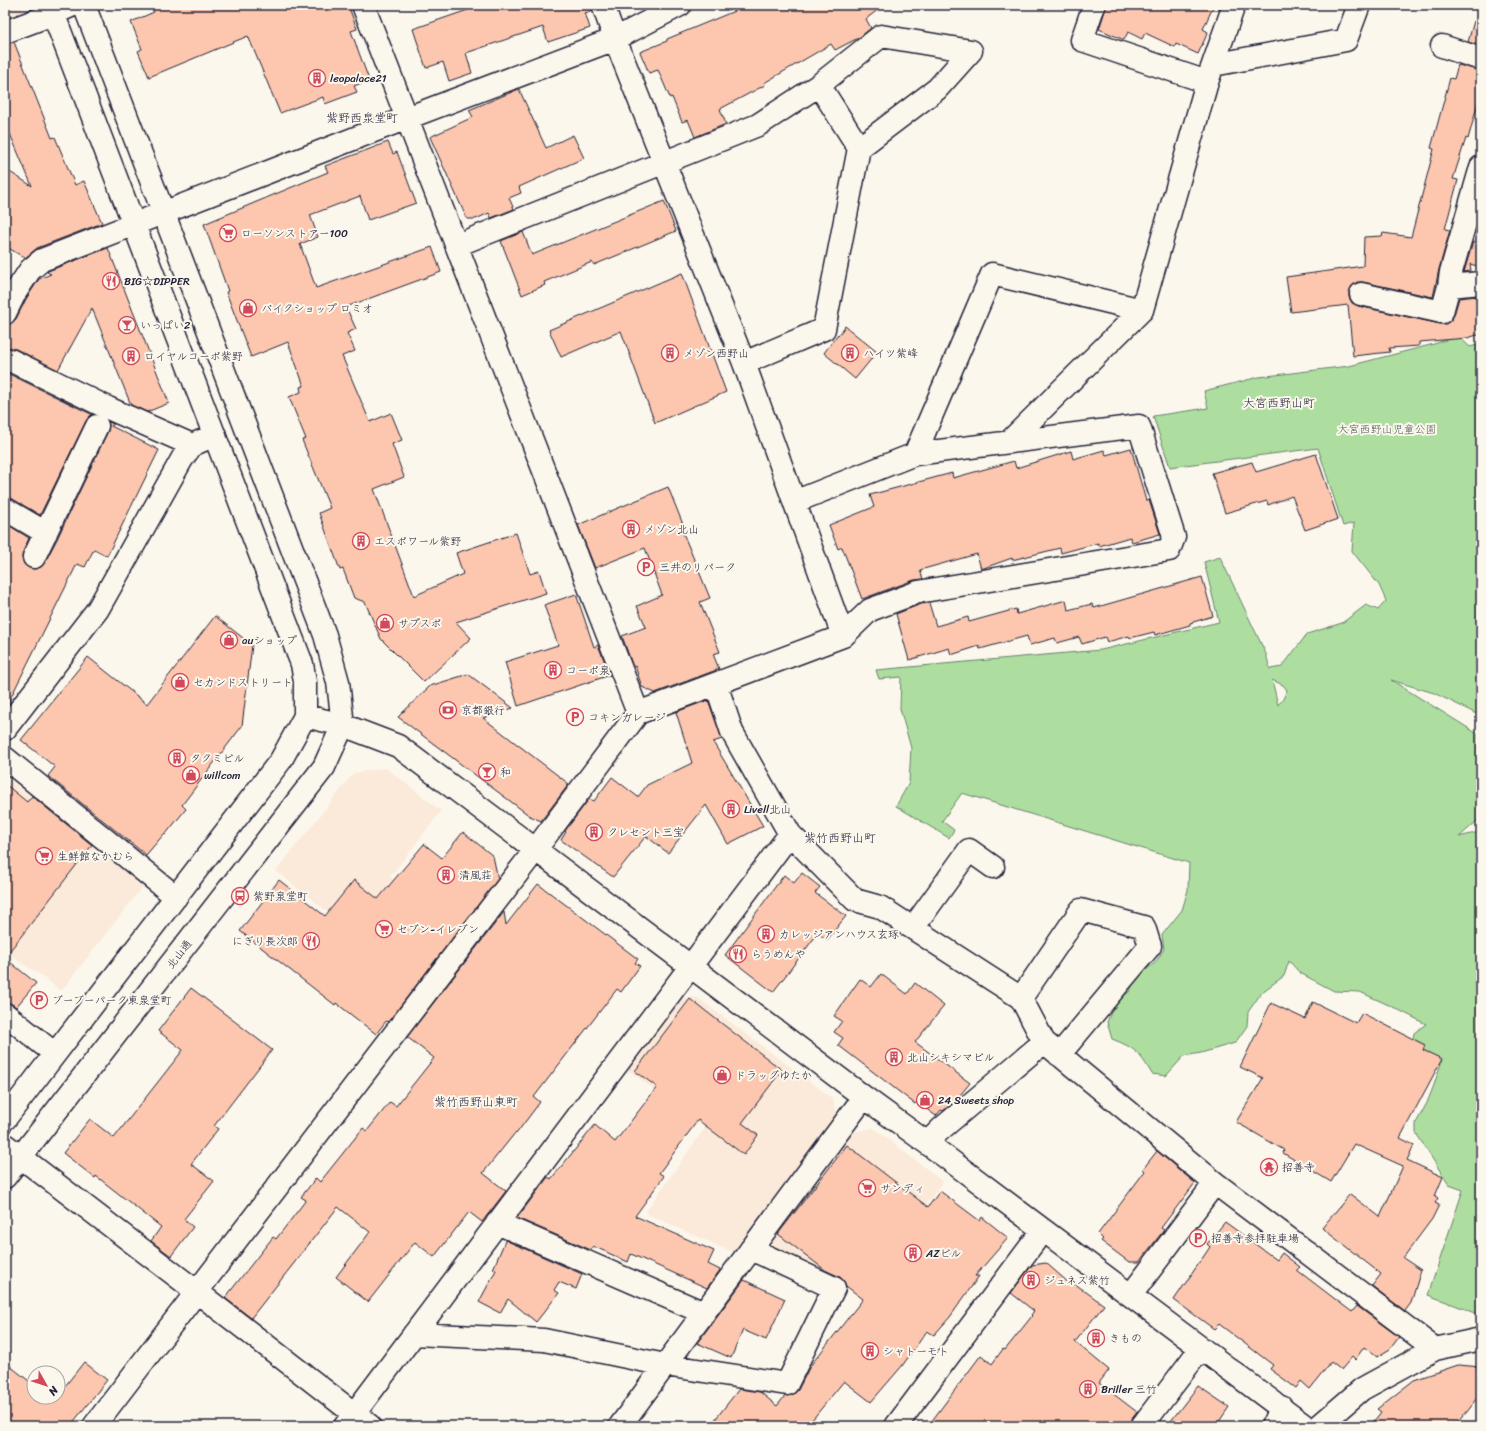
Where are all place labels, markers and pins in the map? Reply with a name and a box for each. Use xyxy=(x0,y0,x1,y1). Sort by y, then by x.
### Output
building icon: leopalace21 xyxy=(307,68,327,88)
place label: leopalace21 xyxy=(330,69,387,88)
supermarket icon: ローソンストアー100 xyxy=(218,223,238,243)
place label: ローソンストアー100 xyxy=(241,224,348,243)
restaurant icon: BIG☆DIPPER xyxy=(101,271,121,291)
place label: BIG☆DIPPER xyxy=(124,272,190,291)
shop icon: バイクショップ ロミオ xyxy=(238,298,258,318)
place label: バイクショップ ロミオ xyxy=(261,299,373,318)
bar icon: いっぱい2 xyxy=(117,315,137,335)
place label: いっぱい2 xyxy=(140,316,191,335)
building icon: メゾン西野山 xyxy=(660,343,680,363)
building icon: ハイツ紫峰 xyxy=(840,343,860,363)
place label: メゾン西野山 xyxy=(683,344,749,363)
place label: ハイツ紫峰 xyxy=(863,344,918,363)
building icon: ロイヤルコーポ紫野 xyxy=(121,346,141,366)
place label: ロイヤルコーポ紫野 xyxy=(144,347,243,366)
building icon: メゾン北山 xyxy=(621,519,641,539)
place label: メゾン北山 xyxy=(644,520,699,539)
building icon: エスポワール紫野 xyxy=(351,531,371,551)
place label: エスポワール紫野 xyxy=(374,532,461,551)
parking icon: 三井のリパーク xyxy=(636,557,656,577)
place label: 三井のリパーク xyxy=(659,558,736,577)
shop icon: サプスポ xyxy=(375,613,395,633)
place label: サプスポ xyxy=(398,614,442,633)
shop icon: auショップ xyxy=(219,630,239,650)
place label: auショップ xyxy=(242,631,297,650)
building icon: コーポ泉 xyxy=(543,660,563,680)
place label: コーポ泉 xyxy=(566,661,610,680)
shop icon: セカンドストリート xyxy=(170,672,190,692)
place label: セカンドストリート xyxy=(193,673,293,692)
bank icon: 京都銀行 xyxy=(438,700,458,720)
place label: 京都銀行 xyxy=(461,701,505,720)
parking icon: コキンガレージ xyxy=(565,707,585,727)
place label: コキンガレージ xyxy=(588,708,666,727)
building icon: タクミビル xyxy=(167,748,187,768)
place label: タクミビル xyxy=(190,749,245,768)
bar icon: 和 xyxy=(477,762,497,782)
place label: 和 xyxy=(500,763,511,782)
shop icon: willcom xyxy=(181,765,201,785)
place label: willcom xyxy=(204,766,241,785)
building icon: Livell北山 xyxy=(721,799,741,819)
place label: Livell北山 xyxy=(744,800,791,819)
building icon: クレセント三宝 xyxy=(584,822,604,842)
place label: クレセント三宝 xyxy=(607,823,684,842)
supermarket icon: 生鮮館なかむら xyxy=(34,846,54,866)
place label: 生鮮館なかむら xyxy=(57,847,134,866)
building icon: 清風荘 xyxy=(436,865,456,885)
place label: 清風荘 xyxy=(459,866,492,885)
bus stop icon: 紫野泉堂町 xyxy=(230,886,250,906)
place label: 紫野泉堂町 xyxy=(253,887,308,906)
supermarket icon: セブン-イレブン xyxy=(374,919,394,939)
place label: セブン-イレブン xyxy=(397,920,479,939)
building icon: カレッジアンハウス玄琢 xyxy=(756,924,776,944)
place label: カレッジアンハウス玄琢 xyxy=(779,925,899,944)
restaurant icon: にぎり長次郎 xyxy=(301,931,321,951)
place label: にぎり長次郎 xyxy=(232,932,298,951)
restaurant icon: らうめんや xyxy=(728,944,748,964)
place label: らうめんや xyxy=(751,945,806,964)
parking icon: ブーブーパーク東泉堂町 xyxy=(29,990,49,1010)
place label: ブーブーパーク東泉堂町 xyxy=(52,991,171,1010)
building icon: 北山シキシマビル xyxy=(884,1047,904,1067)
place label: 北山シキシマビル xyxy=(907,1048,995,1067)
shop icon: ドラッグゆたか xyxy=(712,1065,732,1085)
place label: ドラッグゆたか xyxy=(735,1066,812,1085)
shop icon: 24 Sweets shop xyxy=(915,1090,935,1110)
place label: 24 Sweets shop xyxy=(938,1091,1014,1110)
temple icon: 招善寺 xyxy=(1259,1157,1279,1177)
place label: 招善寺 xyxy=(1282,1158,1315,1177)
supermarket icon: サンディ xyxy=(857,1178,877,1198)
place label: サンディ xyxy=(880,1179,925,1198)
parking icon: 招善寺参拝駐車場 xyxy=(1188,1228,1208,1248)
place label: 招善寺参拝駐車場 xyxy=(1211,1229,1299,1248)
building icon: AZビル xyxy=(903,1243,923,1263)
place label: AZビル xyxy=(925,1244,962,1263)
building icon: ジュネス紫竹 xyxy=(1021,1270,1041,1290)
place label: ジュネス紫竹 xyxy=(1044,1271,1110,1290)
building icon: きもの xyxy=(1086,1328,1106,1348)
place label: きもの xyxy=(1109,1329,1142,1348)
building icon: シャトーモト xyxy=(860,1341,880,1361)
place label: シャトーモト xyxy=(883,1342,949,1361)
building icon: Briller 三竹 xyxy=(1078,1379,1098,1399)
place label: Briller 三竹 xyxy=(1101,1380,1157,1399)

